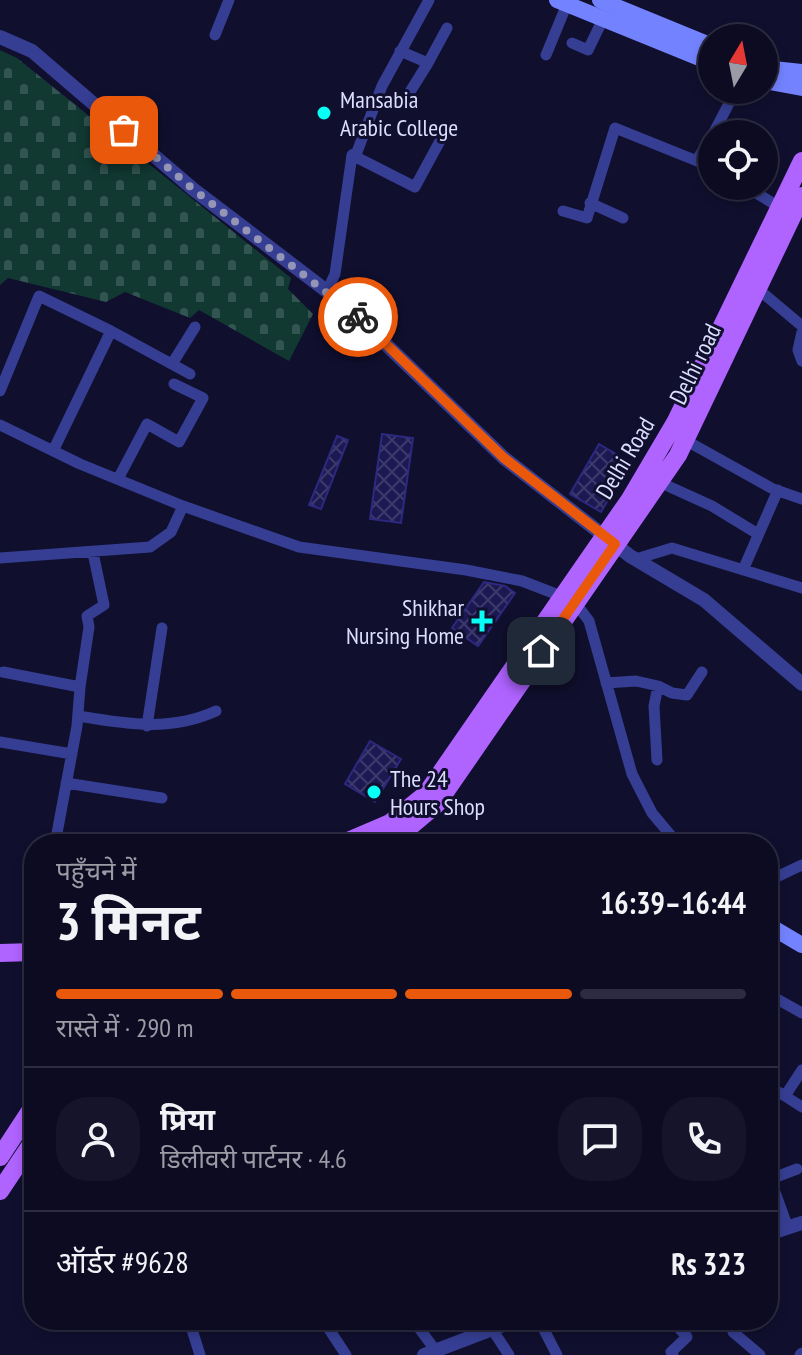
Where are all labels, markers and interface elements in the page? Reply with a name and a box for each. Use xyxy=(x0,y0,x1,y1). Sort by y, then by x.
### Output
north arrow xyxy=(698,24,778,104)
map controls xyxy=(698,24,778,200)
place label: Mansabia Arabic College xyxy=(340,84,458,143)
pin xyxy=(90,96,158,164)
marker: Mansabia Arabic College xyxy=(315,104,333,122)
icon: bag xyxy=(102,108,146,152)
button: locate xyxy=(698,120,778,200)
courier xyxy=(318,277,398,357)
icon: bike xyxy=(336,295,380,339)
street label: Delhi road xyxy=(662,319,728,409)
street label: Delhi Road xyxy=(589,411,661,505)
place label: Shikhar Nursing Home xyxy=(346,592,464,651)
marker: Shikhar Nursing Home xyxy=(471,610,493,632)
pin xyxy=(507,617,575,685)
icon: home xyxy=(519,629,563,673)
place label: The 24 Hours Shop xyxy=(390,763,485,822)
marker: The 24 Hours Shop xyxy=(365,783,383,801)
text: पहुँचने में xyxy=(56,854,137,887)
text: 16:39–16:44 xyxy=(600,883,746,922)
text: 3 मिनट xyxy=(56,887,201,954)
text: रास्ते में · 290 m xyxy=(56,1011,193,1044)
button: person xyxy=(56,1097,140,1181)
button: chat xyxy=(558,1097,642,1181)
button: phone xyxy=(662,1097,746,1181)
text: प्रिया xyxy=(160,1099,215,1138)
text: डिलीवरी पार्टनर · 4.6 xyxy=(160,1142,347,1175)
text: ऑर्डर #9628 xyxy=(56,1242,189,1281)
text: Rs 323 xyxy=(671,1244,746,1283)

